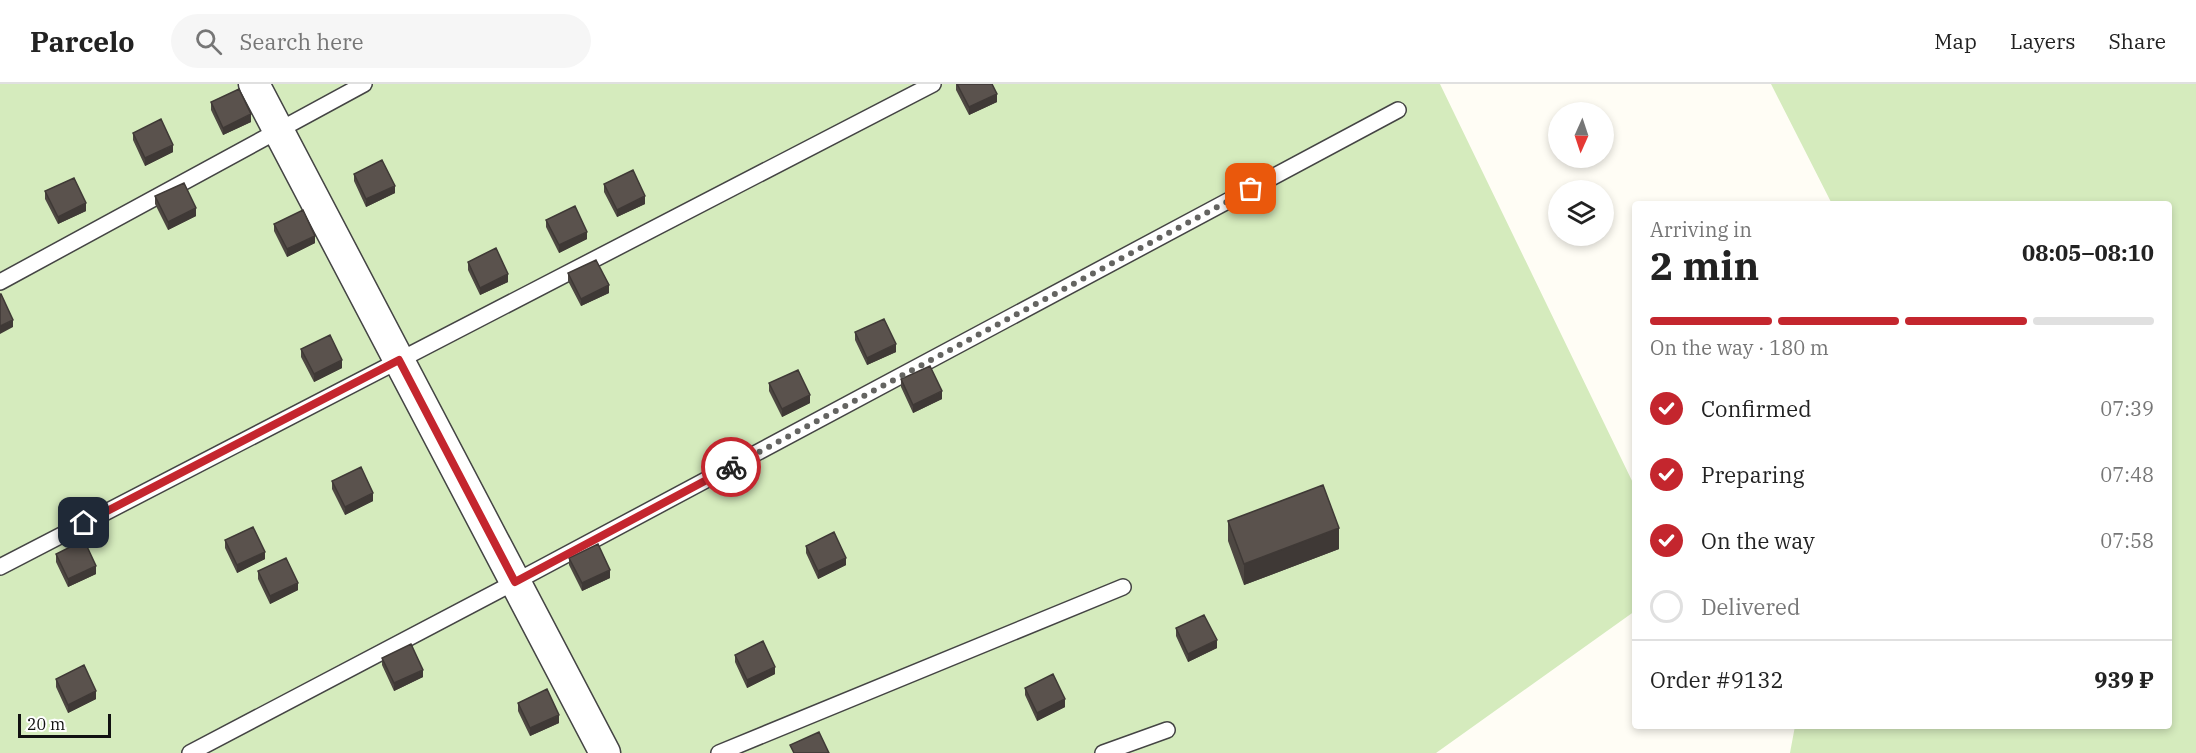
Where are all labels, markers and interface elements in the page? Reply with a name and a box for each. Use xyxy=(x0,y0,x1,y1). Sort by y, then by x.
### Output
search box xyxy=(171,14,591,68)
text: Parcelo xyxy=(30,23,135,60)
icon: search xyxy=(192,25,225,58)
text: Search here xyxy=(240,27,364,56)
text: Map xyxy=(1934,27,1977,55)
text: Layers xyxy=(2010,27,2076,55)
text: Share xyxy=(2109,27,2166,55)
north arrow xyxy=(1548,102,1614,168)
map controls xyxy=(1548,102,1614,246)
pin xyxy=(1225,163,1276,214)
icon: bag xyxy=(1234,172,1267,205)
button: layers xyxy=(1548,180,1614,246)
text: Arriving in xyxy=(1650,216,1752,243)
text: 08:05–08:10 xyxy=(2022,238,2154,267)
text: 2 min xyxy=(1650,240,1759,291)
text: On the way · 180 m xyxy=(1650,334,1829,361)
icon: check xyxy=(1650,392,1683,425)
text: Confirmed xyxy=(1701,394,1812,423)
text: 07:39 xyxy=(2100,395,2154,422)
courier xyxy=(701,437,761,497)
icon: bike xyxy=(715,451,748,484)
icon: check xyxy=(1650,458,1683,491)
text: Preparing xyxy=(1701,460,1805,489)
text: 07:48 xyxy=(2100,461,2154,488)
pin xyxy=(58,497,109,548)
icon: home xyxy=(67,506,100,539)
icon: check xyxy=(1650,524,1683,557)
text: On the way xyxy=(1701,526,1815,555)
text: 07:58 xyxy=(2100,527,2154,554)
text: Delivered xyxy=(1701,592,1800,621)
text: Order #9132 xyxy=(1650,665,1784,694)
text: 939 ₽ xyxy=(2094,665,2154,694)
scale bar xyxy=(18,711,111,738)
text: 20 m xyxy=(27,714,65,734)

